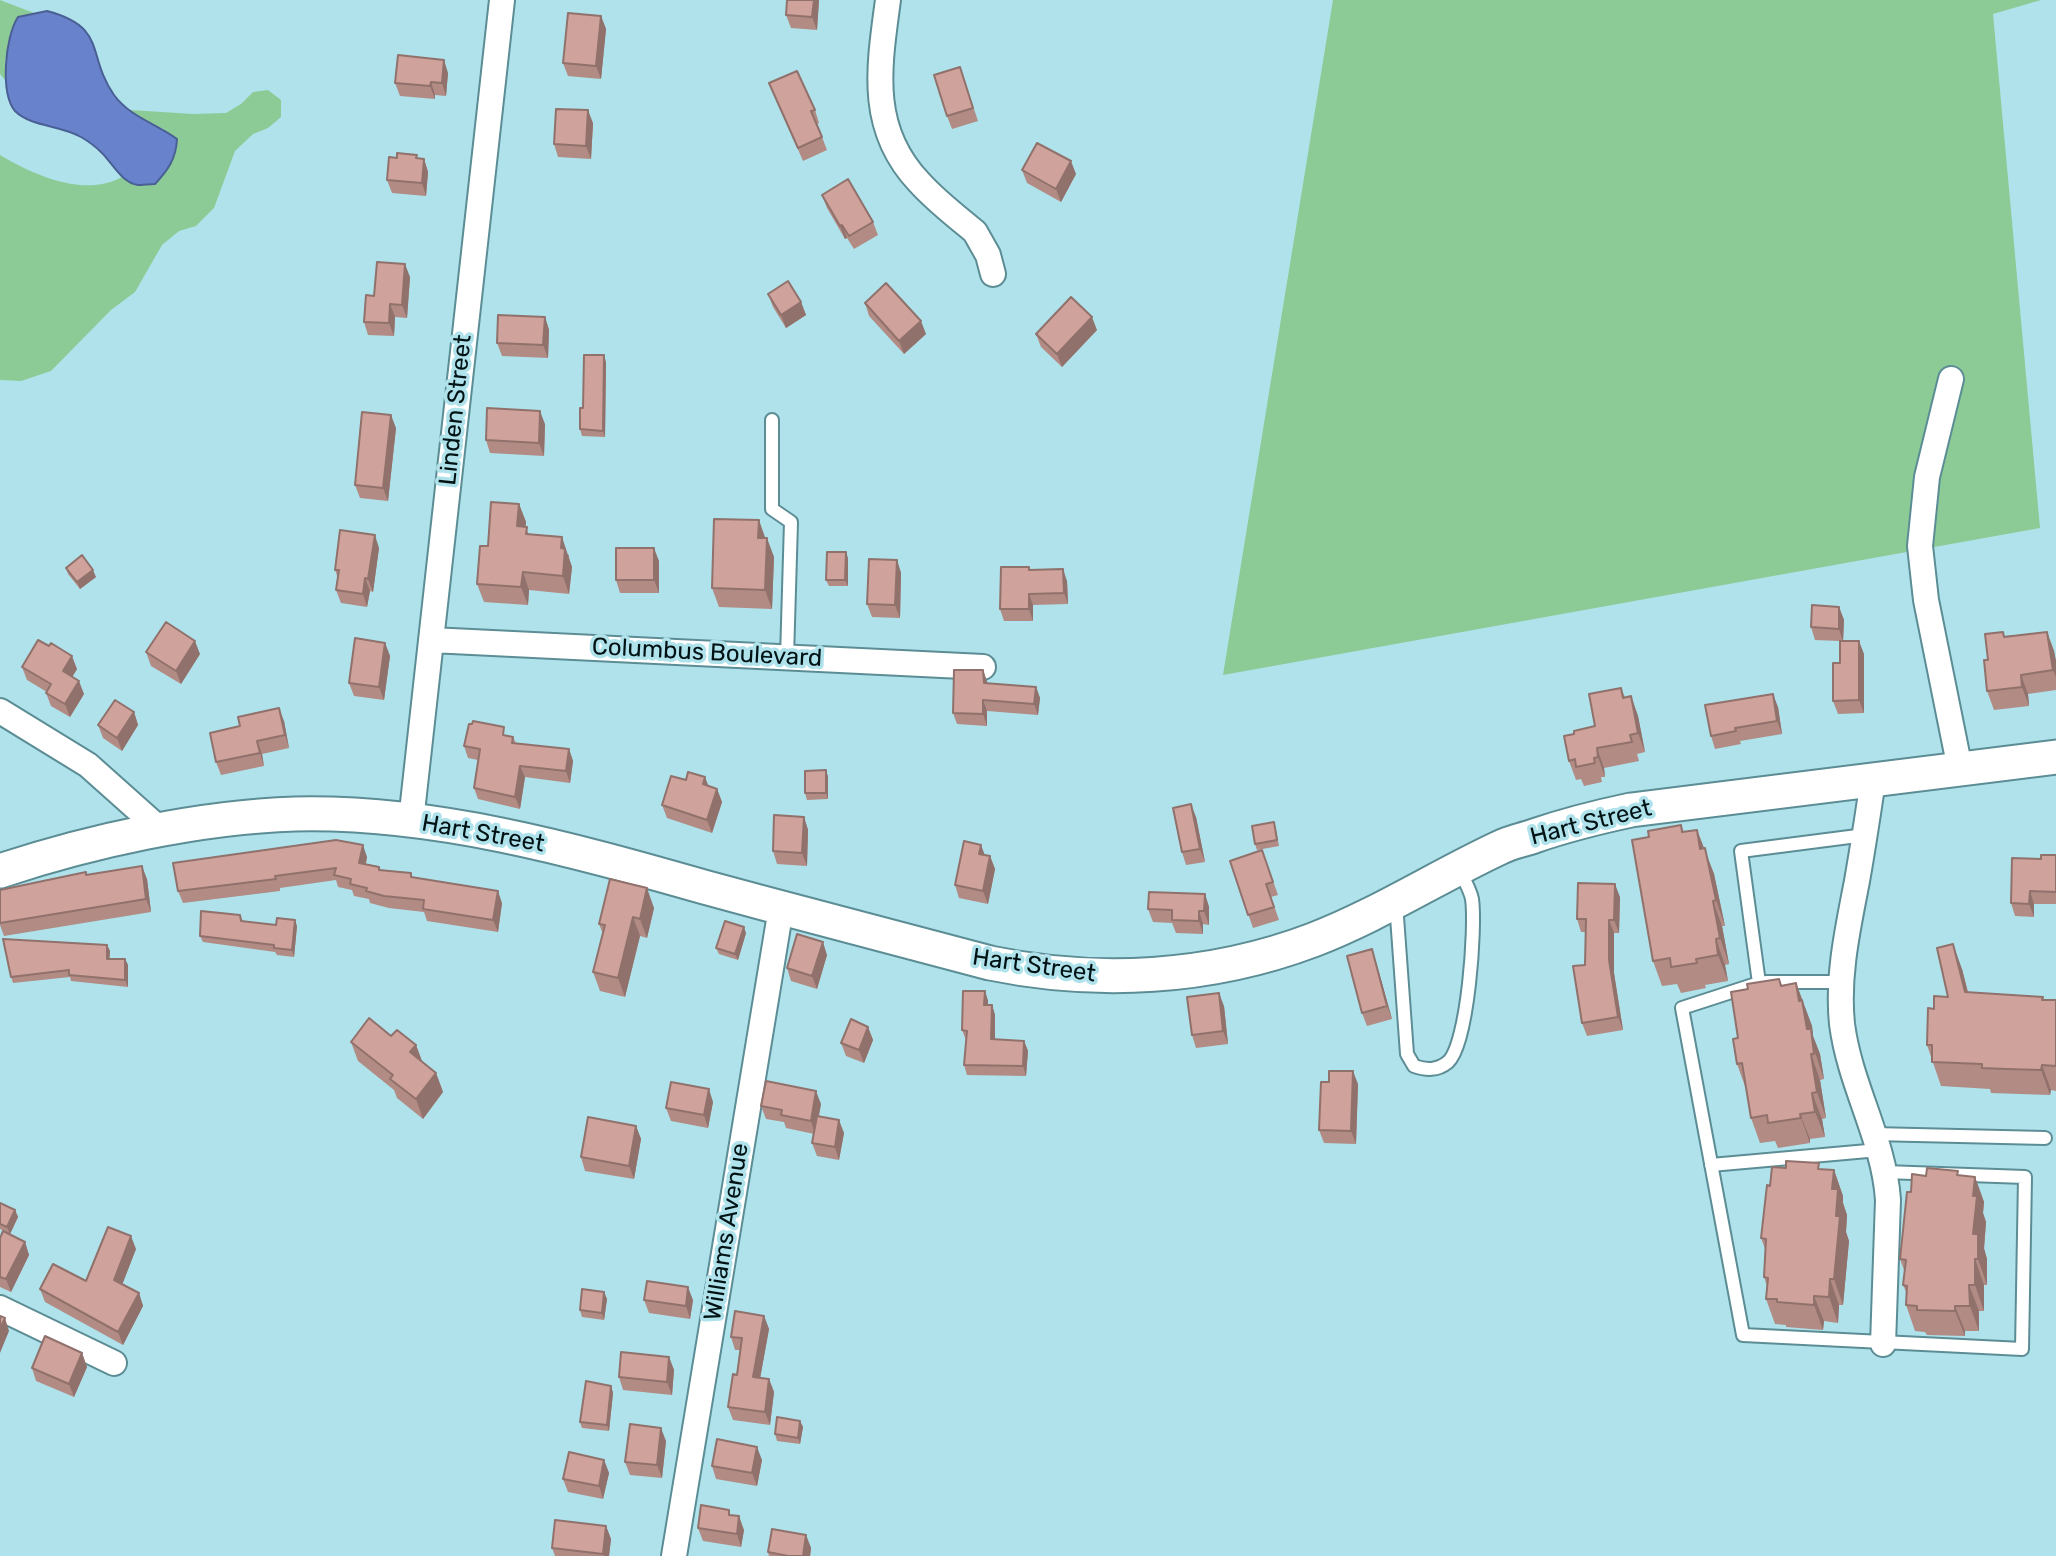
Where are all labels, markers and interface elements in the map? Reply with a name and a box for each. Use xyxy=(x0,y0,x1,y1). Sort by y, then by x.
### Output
street label: Linden Street xyxy=(434,333,478,487)
street label: Columbus Boulevard xyxy=(591,633,823,673)
street label: Hart Street xyxy=(1527,794,1655,852)
street label: Hart Street xyxy=(419,809,547,859)
street label: Hart Street xyxy=(971,943,1097,989)
street label: Williams Avenue xyxy=(699,1141,755,1323)

